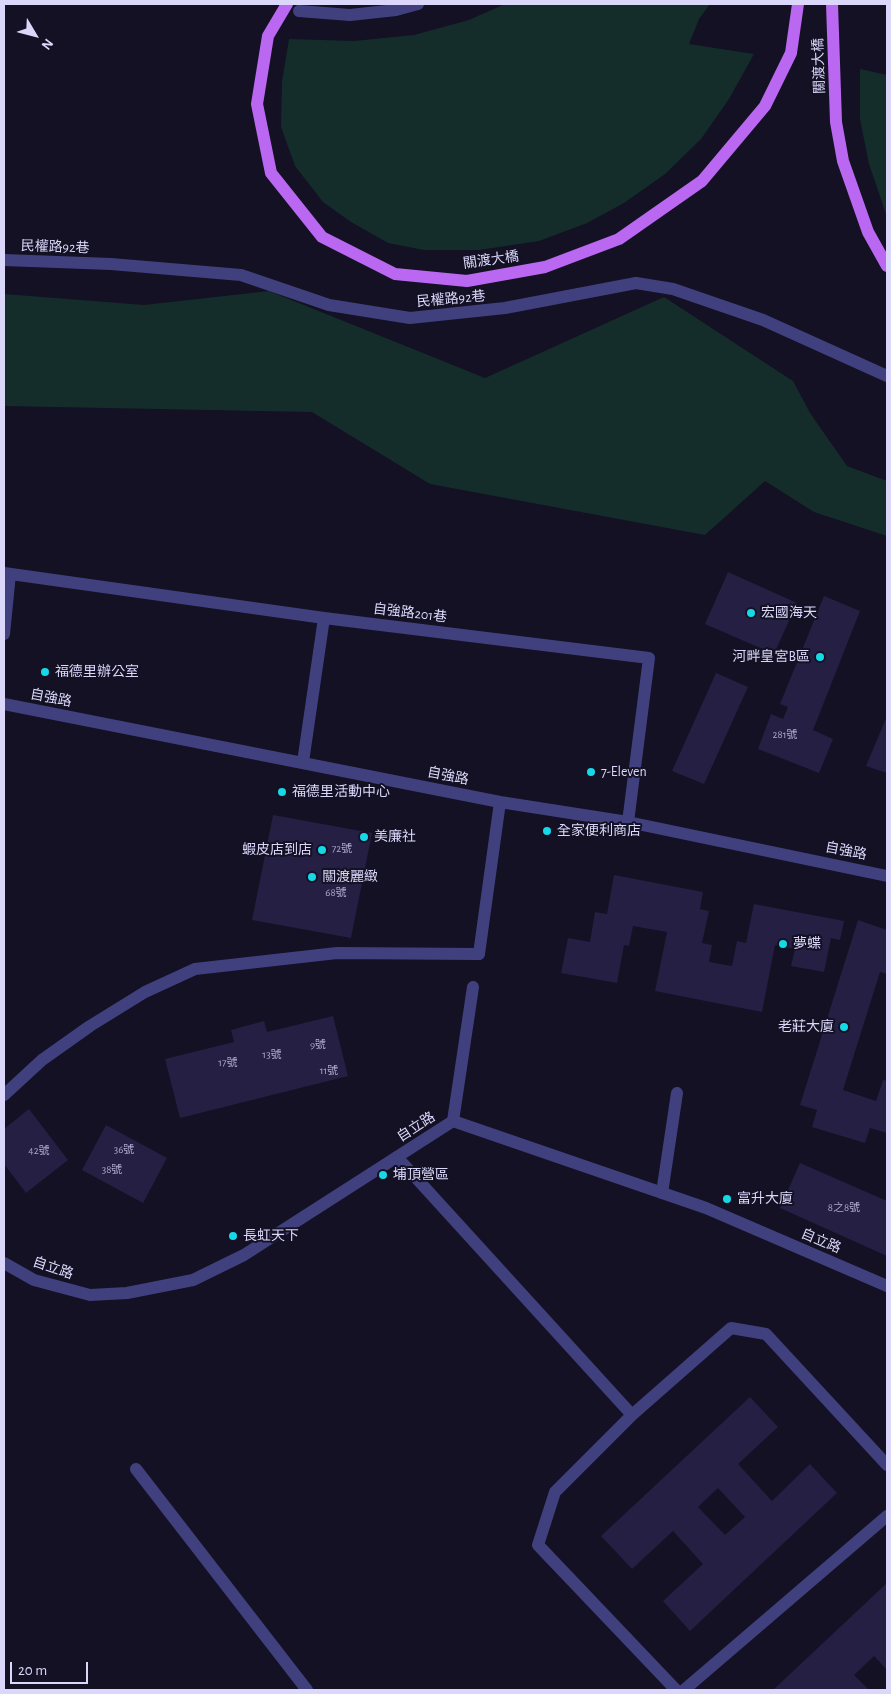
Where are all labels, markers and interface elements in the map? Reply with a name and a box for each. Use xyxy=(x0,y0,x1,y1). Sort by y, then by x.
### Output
north arrow xyxy=(10,10,60,60)
text: N xyxy=(38,36,56,52)
street label: 關渡大橋 xyxy=(810,38,828,94)
street label: 民權路92巷 xyxy=(20,237,90,257)
street label: 關渡大橋 xyxy=(462,248,520,272)
street label: 民權路92巷 xyxy=(416,288,486,310)
street label: 自強路201巷 xyxy=(372,600,448,626)
place label: 宏國海天 xyxy=(761,605,817,621)
marker: 宏國海天 xyxy=(745,607,757,619)
place label: 河畔皇宮B區 xyxy=(732,649,810,665)
marker: 河畔皇宮B區 xyxy=(814,651,826,663)
place label: 福德里辦公室 xyxy=(55,664,139,680)
marker: 福德里辦公室 xyxy=(39,666,51,678)
street label: 自強路 xyxy=(29,686,73,710)
house number: 281號 xyxy=(772,728,798,742)
street label: 自強路 xyxy=(426,764,470,788)
place label: 7-Eleven xyxy=(601,764,647,780)
marker: 7-Eleven xyxy=(585,766,597,778)
place label: 福德里活動中心 xyxy=(292,784,390,800)
marker: 福德里活動中心 xyxy=(276,786,288,798)
place label: 全家便利商店 xyxy=(557,823,641,839)
marker: 全家便利商店 xyxy=(541,825,553,837)
place label: 美廉社 xyxy=(374,829,416,845)
marker: 美廉社 xyxy=(358,831,370,843)
street label: 自強路 xyxy=(824,839,868,863)
place label: 蝦皮店到店 xyxy=(242,842,312,858)
house number: 72號 xyxy=(332,842,352,856)
marker: 蝦皮店到店 xyxy=(316,844,328,856)
place label: 關渡麗緻 xyxy=(322,869,378,885)
marker: 關渡麗緻 xyxy=(306,871,318,883)
house number: 68號 xyxy=(325,886,347,900)
place label: 夢蝶 xyxy=(793,936,821,952)
marker: 夢蝶 xyxy=(777,938,789,950)
place label: 老莊大廈 xyxy=(778,1019,834,1035)
marker: 老莊大廈 xyxy=(838,1021,850,1033)
house number: 9號 xyxy=(310,1038,326,1052)
house number: 13號 xyxy=(262,1048,282,1062)
house number: 17號 xyxy=(218,1056,238,1070)
house number: 11號 xyxy=(320,1064,338,1078)
street label: 自立路 xyxy=(394,1109,438,1145)
house number: 36號 xyxy=(114,1143,134,1157)
house number: 42號 xyxy=(28,1144,50,1158)
house number: 38號 xyxy=(102,1163,122,1177)
place label: 埔頂營區 xyxy=(393,1167,449,1183)
marker: 埔頂營區 xyxy=(377,1169,389,1181)
place label: 富升大廈 xyxy=(737,1191,793,1207)
marker: 富升大廈 xyxy=(721,1193,733,1205)
house number: 8之8號 xyxy=(828,1201,860,1215)
street label: 自立路 xyxy=(798,1225,844,1257)
place label: 長虹天下 xyxy=(243,1228,299,1244)
marker: 長虹天下 xyxy=(227,1230,239,1242)
street label: 自立路 xyxy=(30,1253,76,1283)
scale bar xyxy=(12,1652,90,1684)
text: 20 m xyxy=(18,1663,47,1678)

